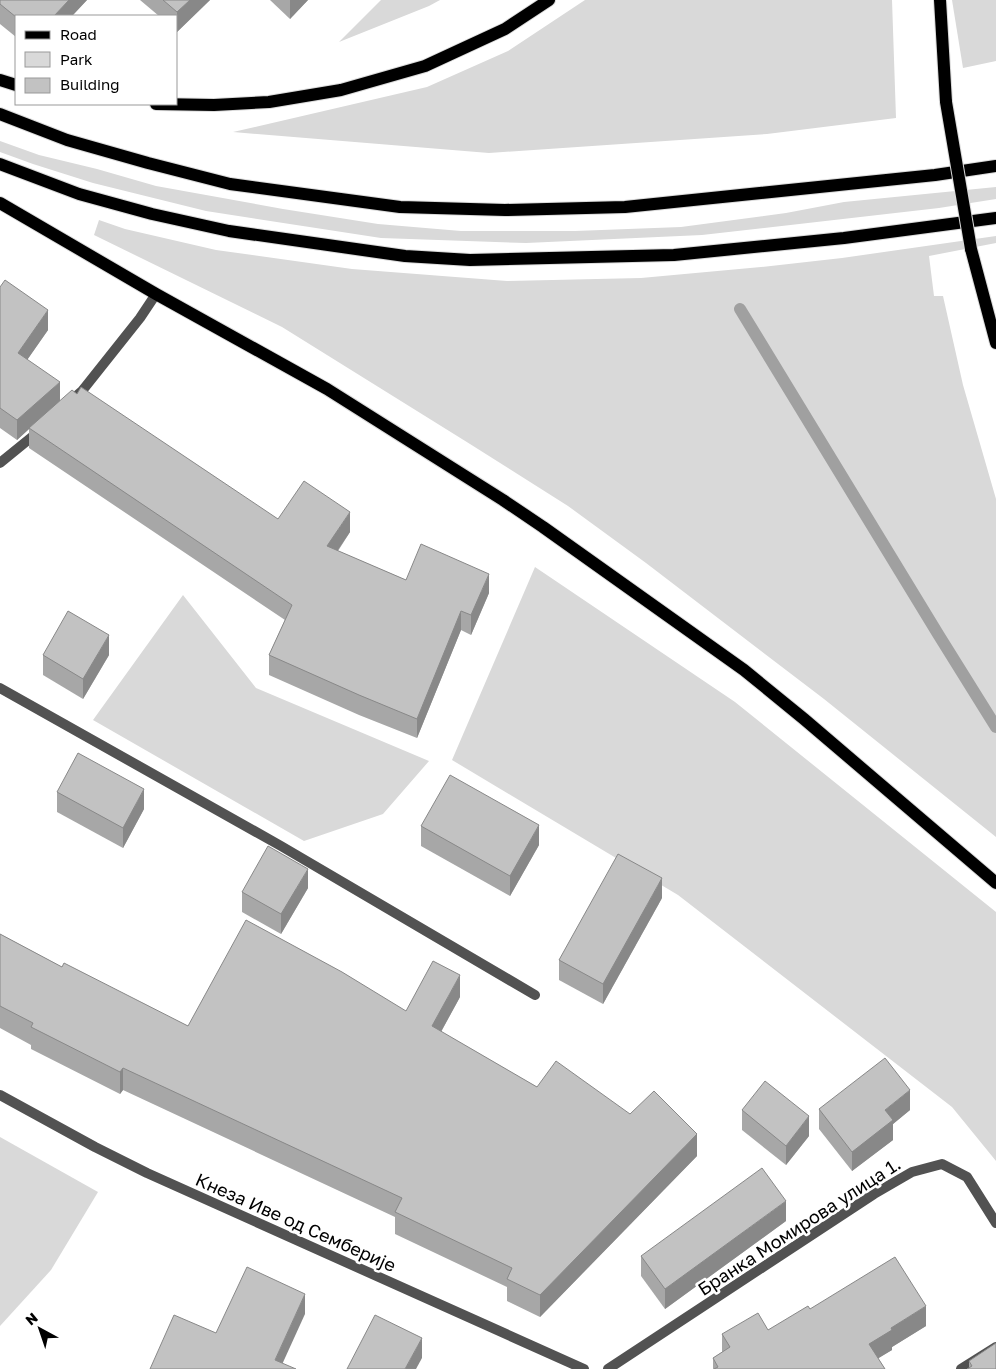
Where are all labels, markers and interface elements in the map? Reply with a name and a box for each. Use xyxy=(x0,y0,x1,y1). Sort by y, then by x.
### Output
legend xyxy=(15,15,178,105)
text: Road xyxy=(60,25,97,43)
text: Park xyxy=(60,50,93,68)
text: Building xyxy=(60,75,120,93)
street label: Бранка Момирова улица 1. xyxy=(693,1152,905,1300)
street label: Кнеза Иве од Семберије xyxy=(192,1168,400,1276)
north arrow xyxy=(15,1304,65,1354)
text: N xyxy=(22,1309,41,1329)

